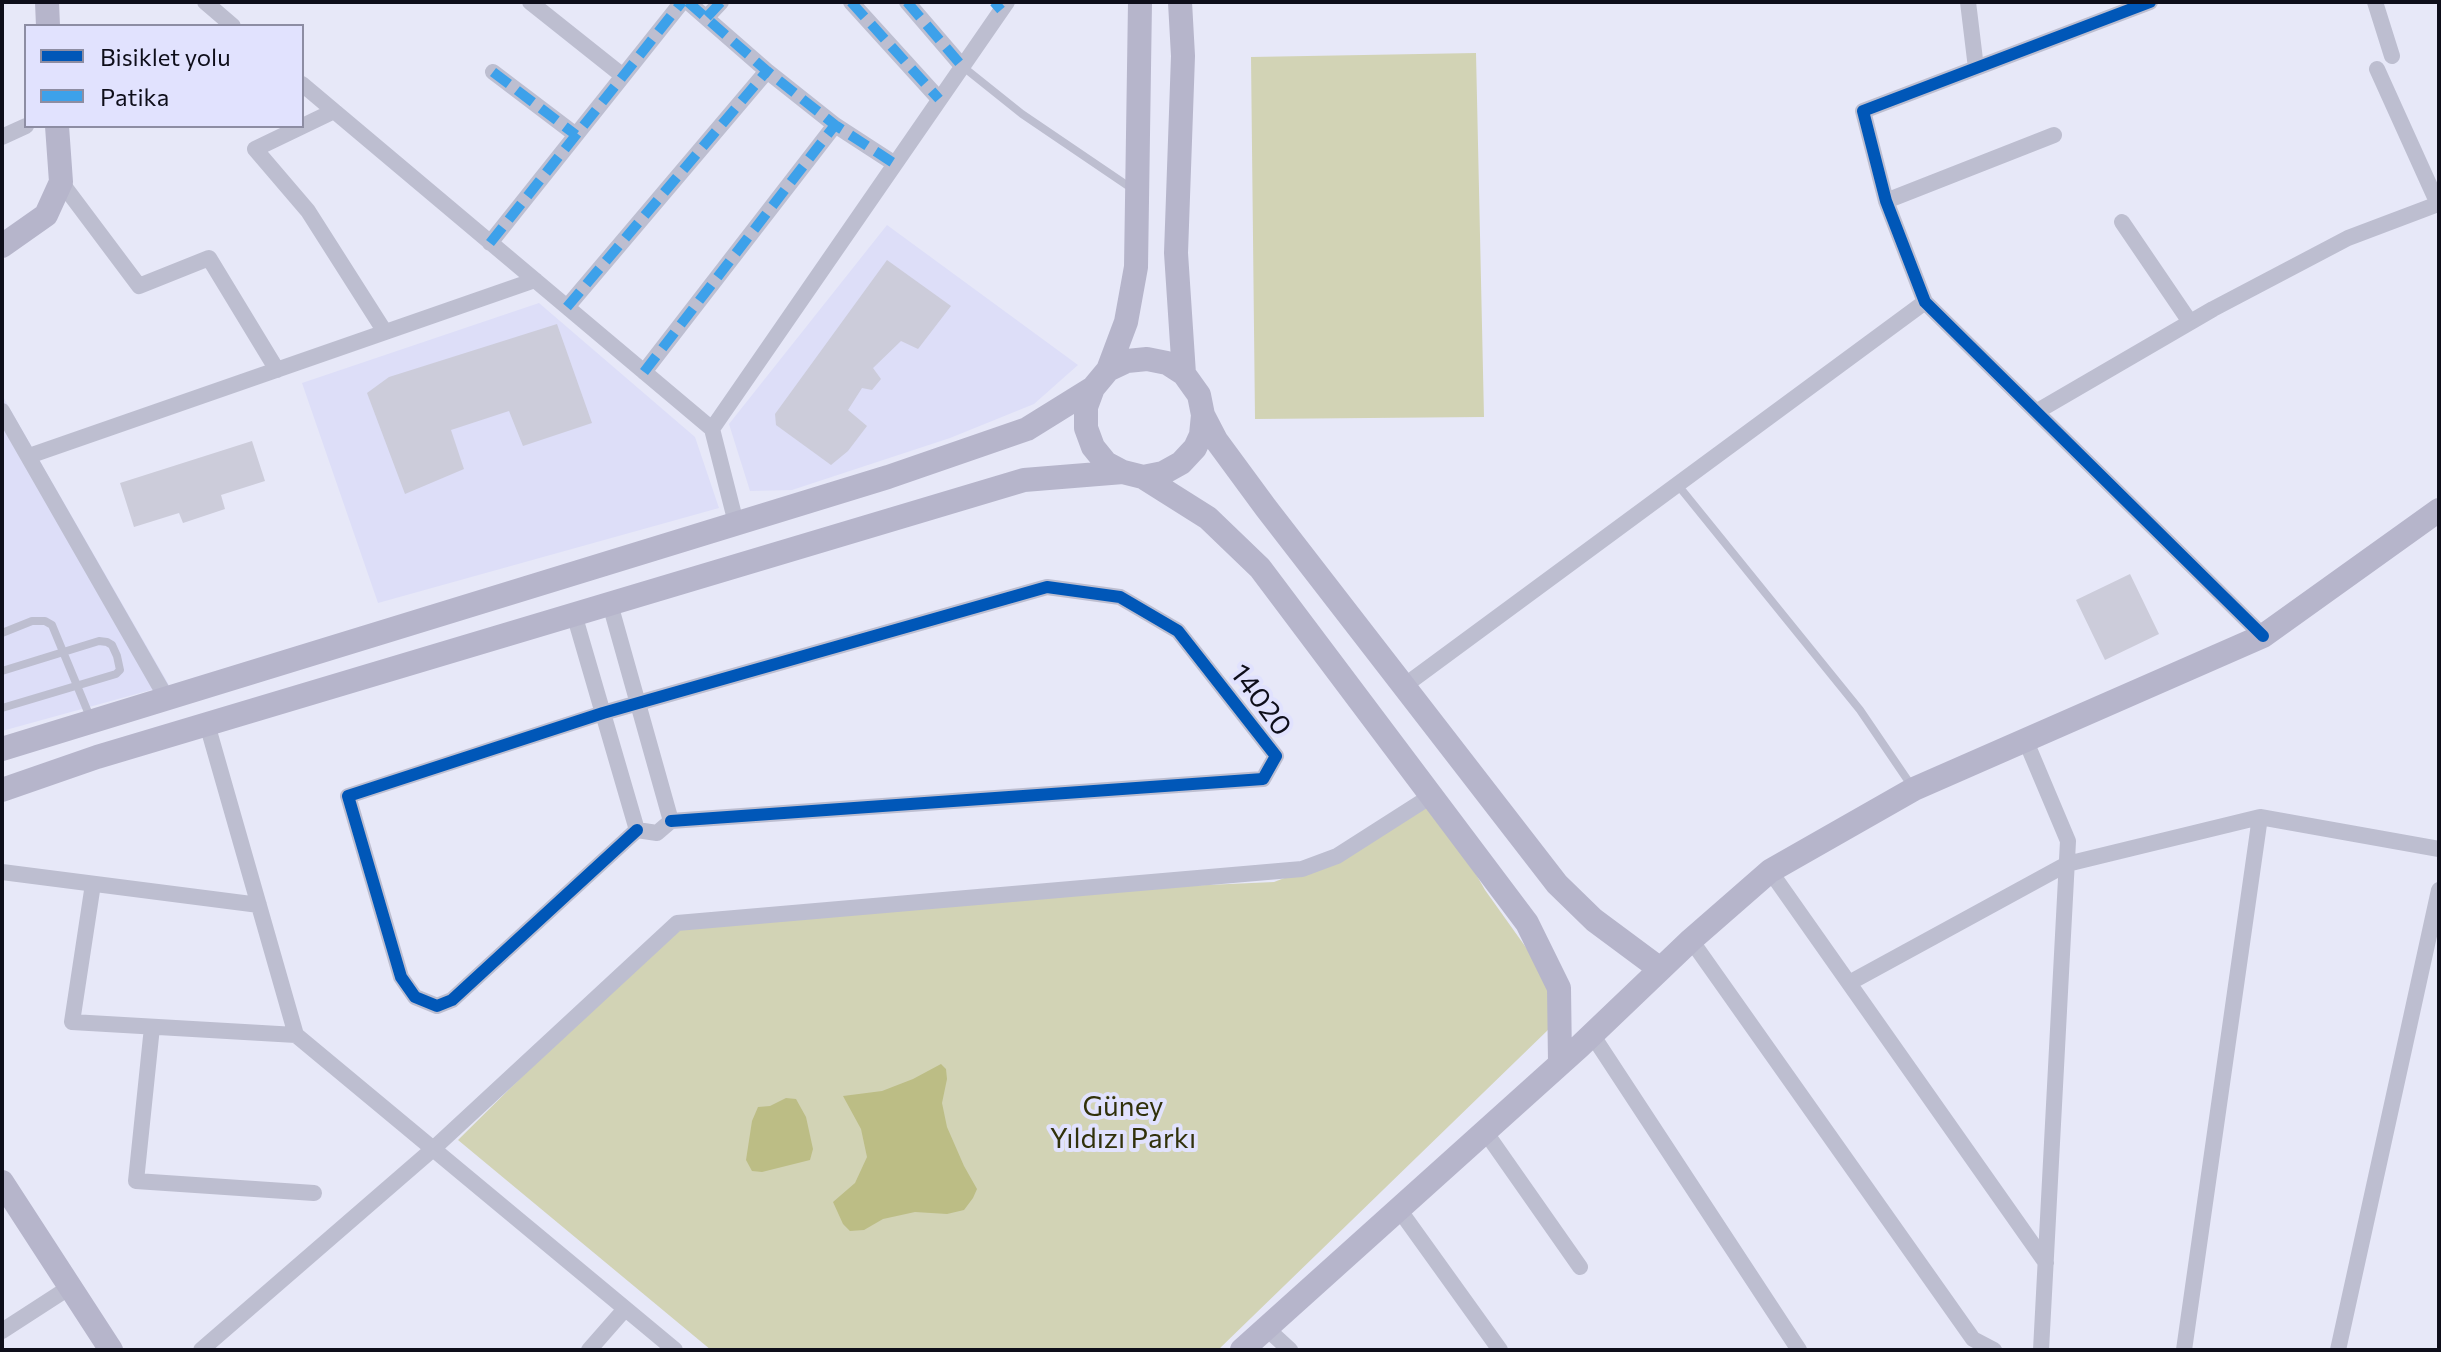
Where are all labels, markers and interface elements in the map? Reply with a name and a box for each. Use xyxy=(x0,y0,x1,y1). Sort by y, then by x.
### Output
legend xyxy=(24,24,304,128)
text: Bisiklet yolu xyxy=(100,42,231,71)
text: Patika xyxy=(100,82,169,111)
street label: 14020 xyxy=(1223,658,1299,742)
park label: Güney Yıldızı Parkı xyxy=(1050,1090,1196,1156)

